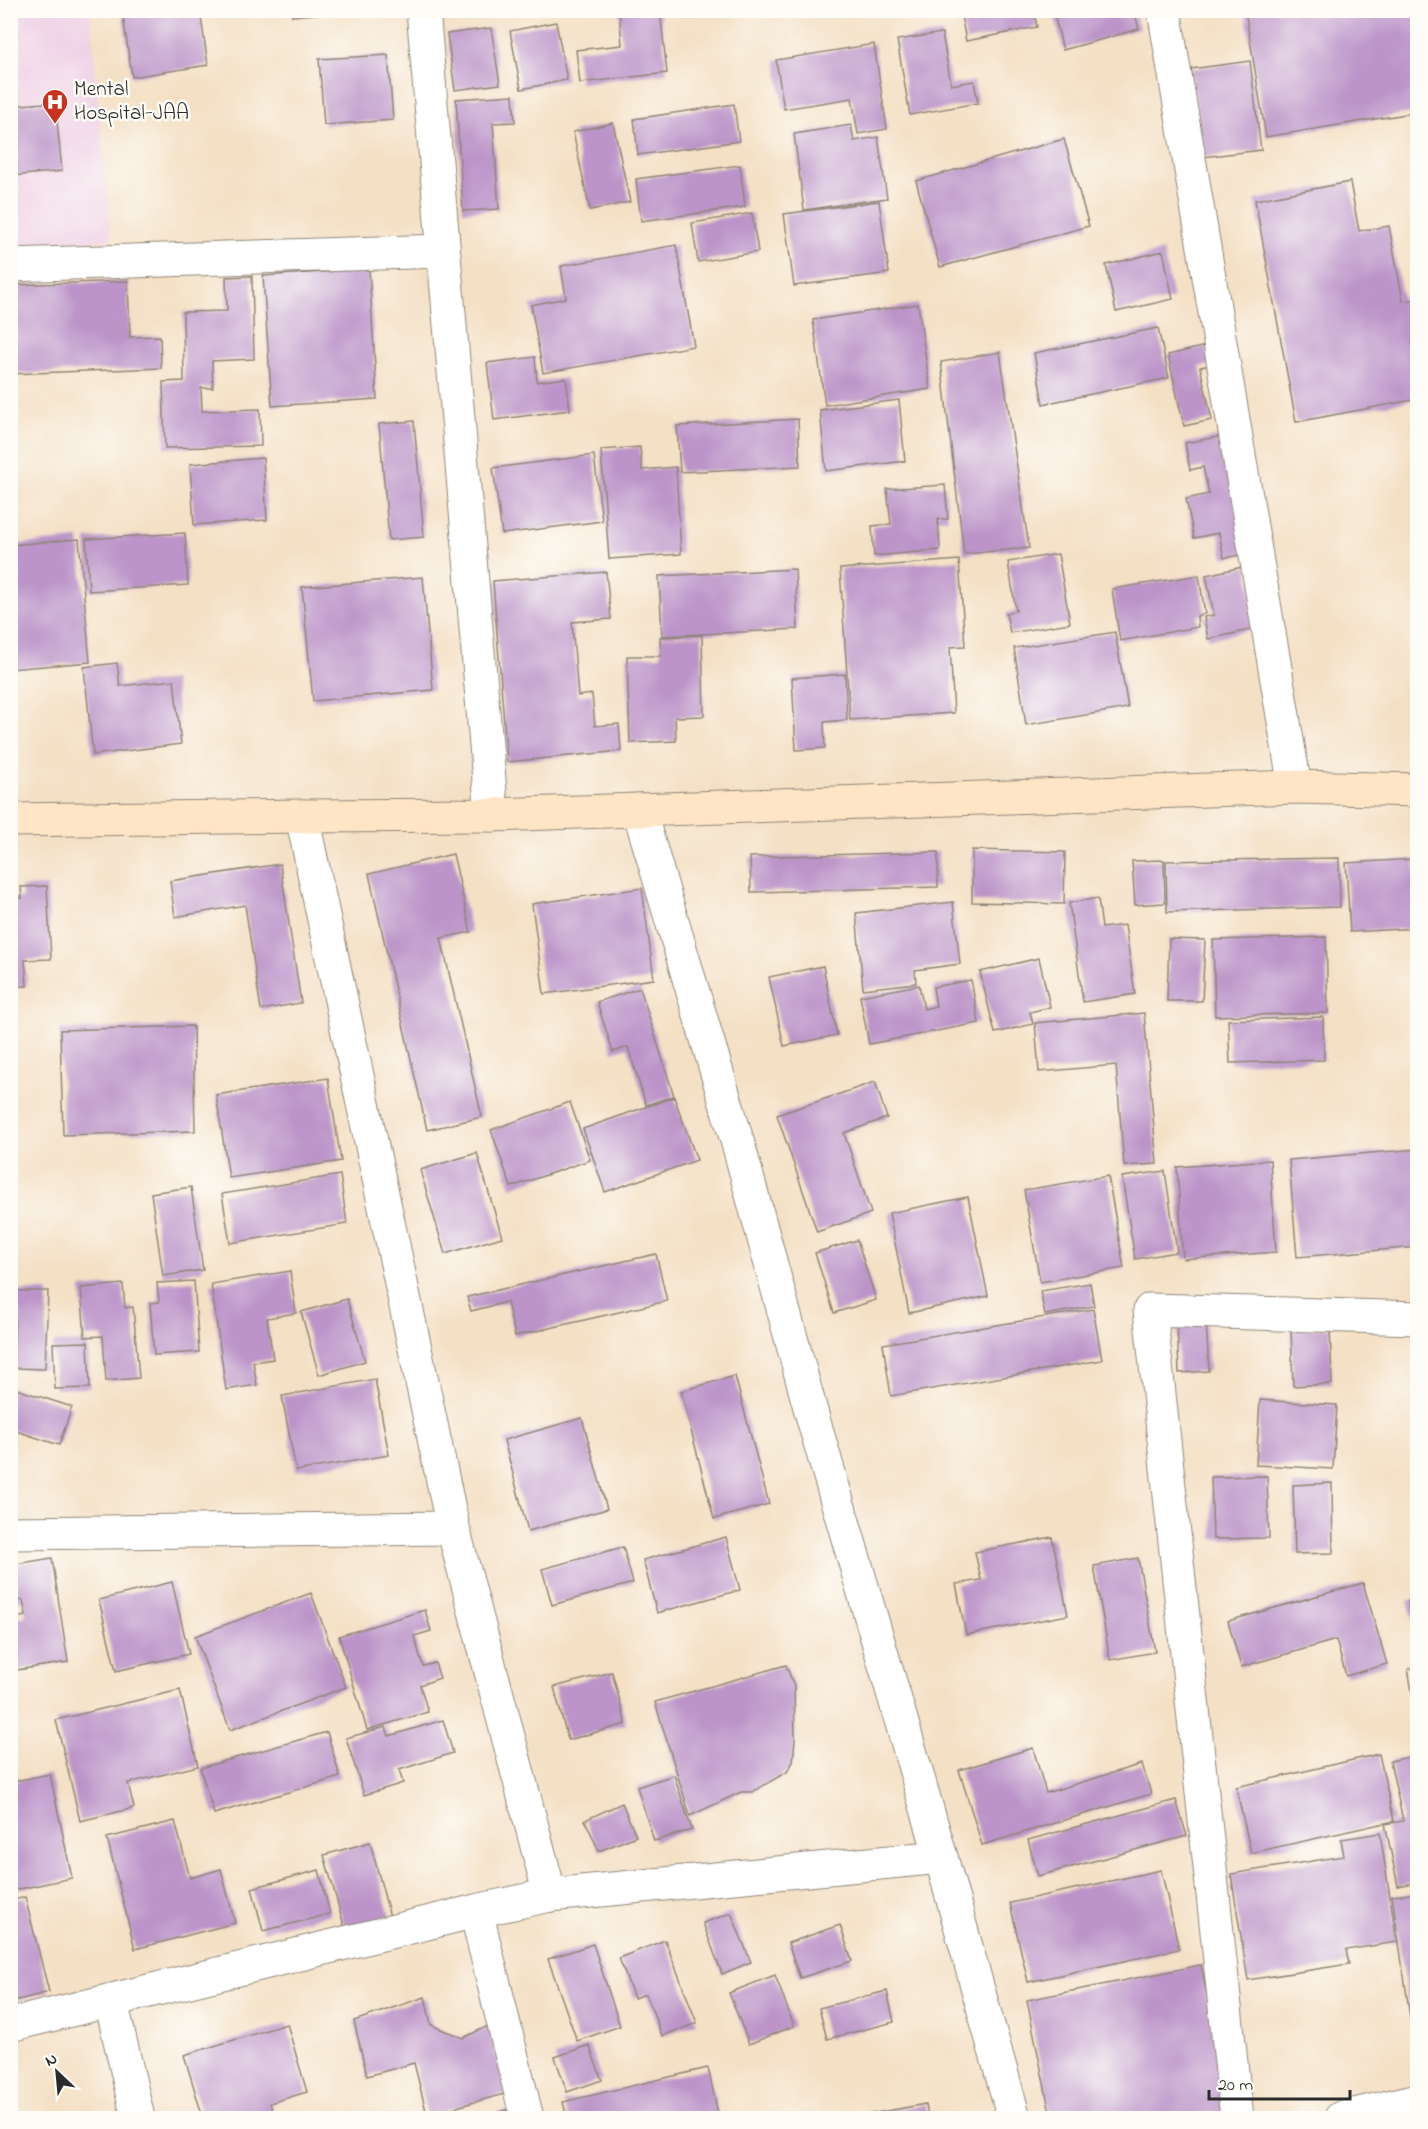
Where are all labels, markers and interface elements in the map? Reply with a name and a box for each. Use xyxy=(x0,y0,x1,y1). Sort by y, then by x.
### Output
place label: Mental Hospital-JAA xyxy=(74,75,189,129)
hospital icon: Mental Hospital-JAA xyxy=(40,87,70,125)
north arrow xyxy=(27,2042,87,2102)
text: N xyxy=(41,2047,62,2073)
scale bar xyxy=(1209,2063,1350,2101)
text: 20 m xyxy=(1218,2073,1253,2099)

